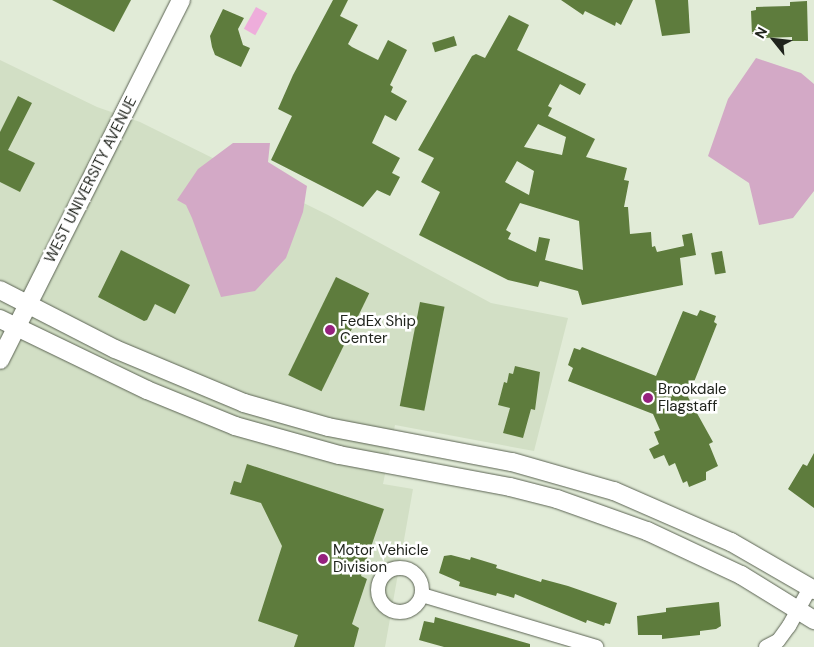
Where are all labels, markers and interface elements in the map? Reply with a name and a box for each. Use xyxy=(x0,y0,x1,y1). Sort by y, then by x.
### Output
north arrow xyxy=(749,15,799,65)
text: N xyxy=(751,24,771,42)
street label: WEST UNIVERSITY AVENUE xyxy=(41,94,141,266)
place label: FedEx Ship Center xyxy=(340,312,416,347)
marker: FedEx Ship Center xyxy=(324,324,336,336)
place label: Brookdale Flagstaff xyxy=(658,380,727,415)
marker: Brookdale Flagstaff xyxy=(642,392,654,404)
place label: Motor Vehicle Division xyxy=(333,541,429,576)
marker: Motor Vehicle Division xyxy=(317,553,329,565)

